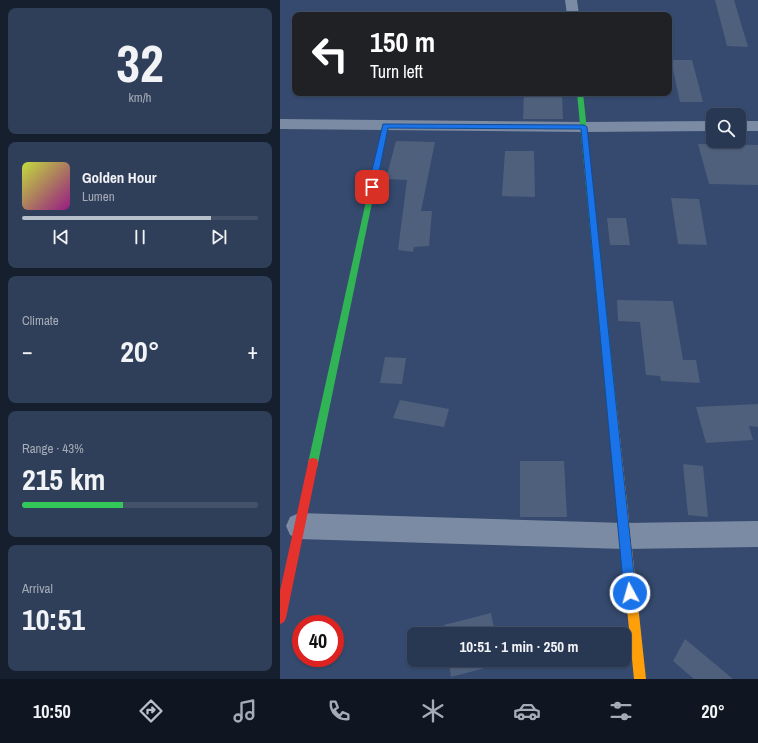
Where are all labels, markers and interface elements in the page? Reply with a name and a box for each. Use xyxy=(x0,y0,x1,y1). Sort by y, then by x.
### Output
text: 150 m xyxy=(370,23,435,61)
text: 32 xyxy=(116,28,164,98)
icon: left xyxy=(304,28,356,80)
text: Turn left xyxy=(370,59,423,84)
text: km/h xyxy=(128,89,152,106)
map controls xyxy=(706,108,746,148)
button: search xyxy=(706,108,746,148)
text: Golden Hour xyxy=(82,167,157,188)
pin xyxy=(355,170,389,204)
icon: arrive xyxy=(361,176,383,198)
text: Lumen xyxy=(82,188,115,205)
icon: previous xyxy=(50,226,72,248)
icon: pause xyxy=(129,226,151,248)
icon: next xyxy=(208,226,230,248)
text: Climate xyxy=(22,312,59,329)
text: 20° xyxy=(120,331,160,371)
text: − xyxy=(22,336,33,366)
text: + xyxy=(247,336,258,366)
text: Range · 43% xyxy=(22,440,84,457)
text: 215 km xyxy=(22,459,105,499)
position arrow xyxy=(609,572,651,614)
text: Arrival xyxy=(22,580,53,597)
text: 10:51 xyxy=(22,599,85,639)
speed limit sign: 40 xyxy=(292,615,344,667)
text: 10:51 · 1 min · 250 m xyxy=(460,636,578,657)
icon: directions xyxy=(137,697,165,725)
icon: music xyxy=(231,697,259,725)
icon: phone xyxy=(325,697,353,725)
icon: climate xyxy=(419,697,447,725)
icon: car xyxy=(513,697,541,725)
icon: filters xyxy=(607,697,635,725)
text: 10:50 xyxy=(33,699,71,724)
text: 20° xyxy=(701,699,725,724)

